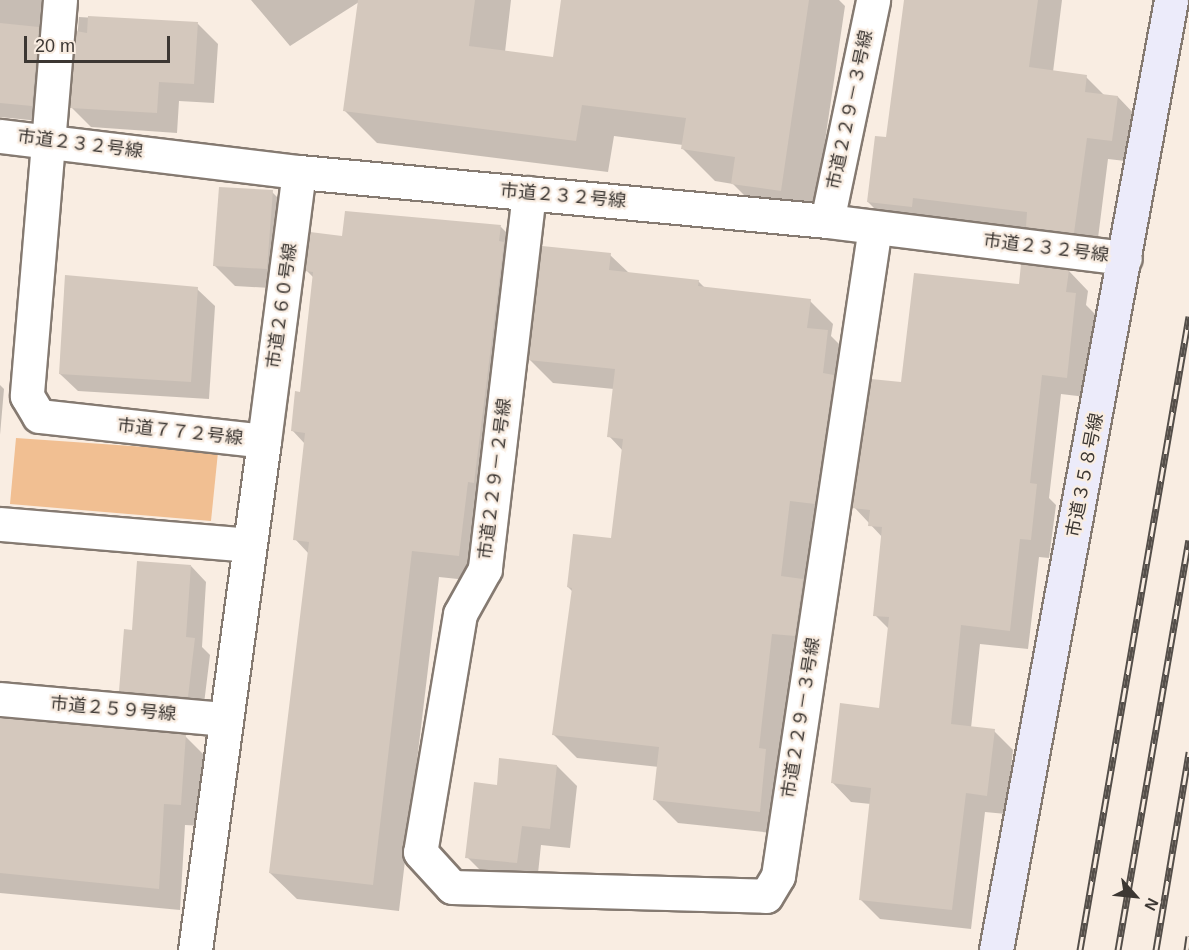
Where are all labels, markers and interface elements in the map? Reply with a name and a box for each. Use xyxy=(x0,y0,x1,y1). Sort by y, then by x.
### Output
scale bar xyxy=(27,24,172,62)
street label: 市道２２９－３号線 xyxy=(823,29,877,191)
text: 20 m xyxy=(35,36,75,56)
street label: 市道２３２号線 xyxy=(16,126,144,162)
street label: 市道２３２号線 xyxy=(499,180,627,212)
street label: 市道２３２号線 xyxy=(982,230,1110,266)
street label: 市道２６０号線 xyxy=(263,242,301,370)
street label: 市道２２９－２号線 xyxy=(474,397,516,561)
street label: 市道３５８号線 xyxy=(1062,411,1108,539)
street label: 市道７７２号線 xyxy=(116,415,244,449)
street label: 市道２２９－３号線 xyxy=(778,636,824,800)
street label: 市道２５９号線 xyxy=(49,693,177,725)
north arrow xyxy=(1105,866,1165,926)
text: N xyxy=(1141,895,1162,913)

